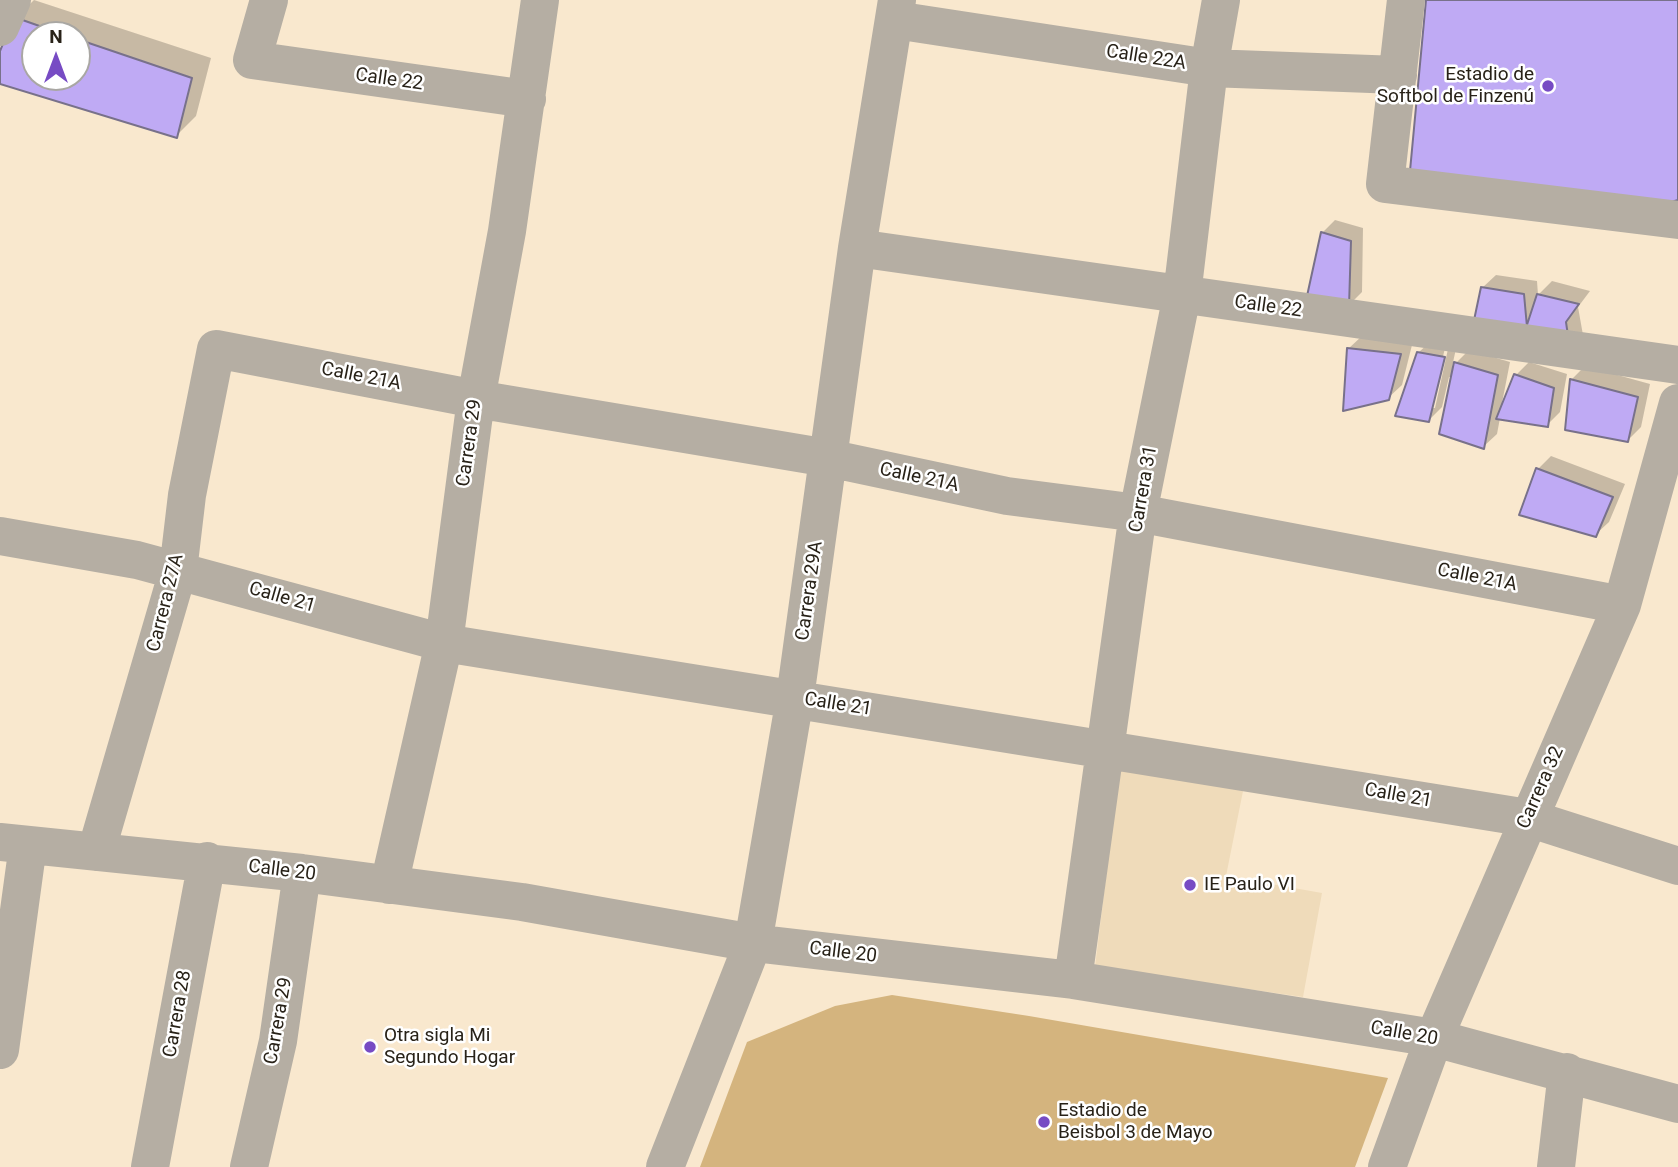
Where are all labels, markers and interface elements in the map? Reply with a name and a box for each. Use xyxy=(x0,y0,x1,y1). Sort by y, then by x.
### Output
north arrow xyxy=(21,21,91,91)
text: N xyxy=(49,25,63,48)
street label: Calle 22A xyxy=(1104,40,1188,76)
street label: Calle 22 xyxy=(354,64,424,96)
place label: Estadio de Softbol de Finzenú xyxy=(1377,64,1534,108)
marker: Estadio de Softbol de Finzenú xyxy=(1540,78,1556,94)
street label: Calle 22 xyxy=(1233,291,1303,323)
street label: Calle 21A xyxy=(319,358,403,396)
street label: Carrera 29 xyxy=(453,398,487,488)
street label: Carrera 31 xyxy=(1125,444,1163,534)
street label: Calle 21A xyxy=(877,458,961,498)
street label: Carrera 29A xyxy=(792,540,828,642)
street label: Carrera 27A xyxy=(143,552,189,654)
street label: Calle 21A xyxy=(1435,559,1519,597)
street label: Calle 21 xyxy=(246,578,318,618)
street label: Calle 21 xyxy=(803,688,873,722)
street label: Carrera 32 xyxy=(1513,743,1569,833)
street label: Calle 21 xyxy=(1362,779,1434,813)
street label: Calle 20 xyxy=(247,856,317,886)
place label: IE Paulo VI xyxy=(1204,874,1295,896)
marker: IE Paulo VI xyxy=(1182,877,1198,893)
street label: Calle 20 xyxy=(808,938,878,968)
street label: Carrera 28 xyxy=(159,969,197,1059)
street label: Carrera 29 xyxy=(260,976,298,1066)
street label: Calle 20 xyxy=(1368,1017,1440,1051)
place label: Otra sigla Mi Segundo Hogar xyxy=(384,1025,515,1069)
marker: Otra sigla Mi Segundo Hogar xyxy=(362,1039,378,1055)
place label: Estadio de Beisbol 3 de Mayo xyxy=(1058,1100,1213,1144)
marker: Estadio de Beisbol 3 de Mayo xyxy=(1036,1114,1052,1130)

